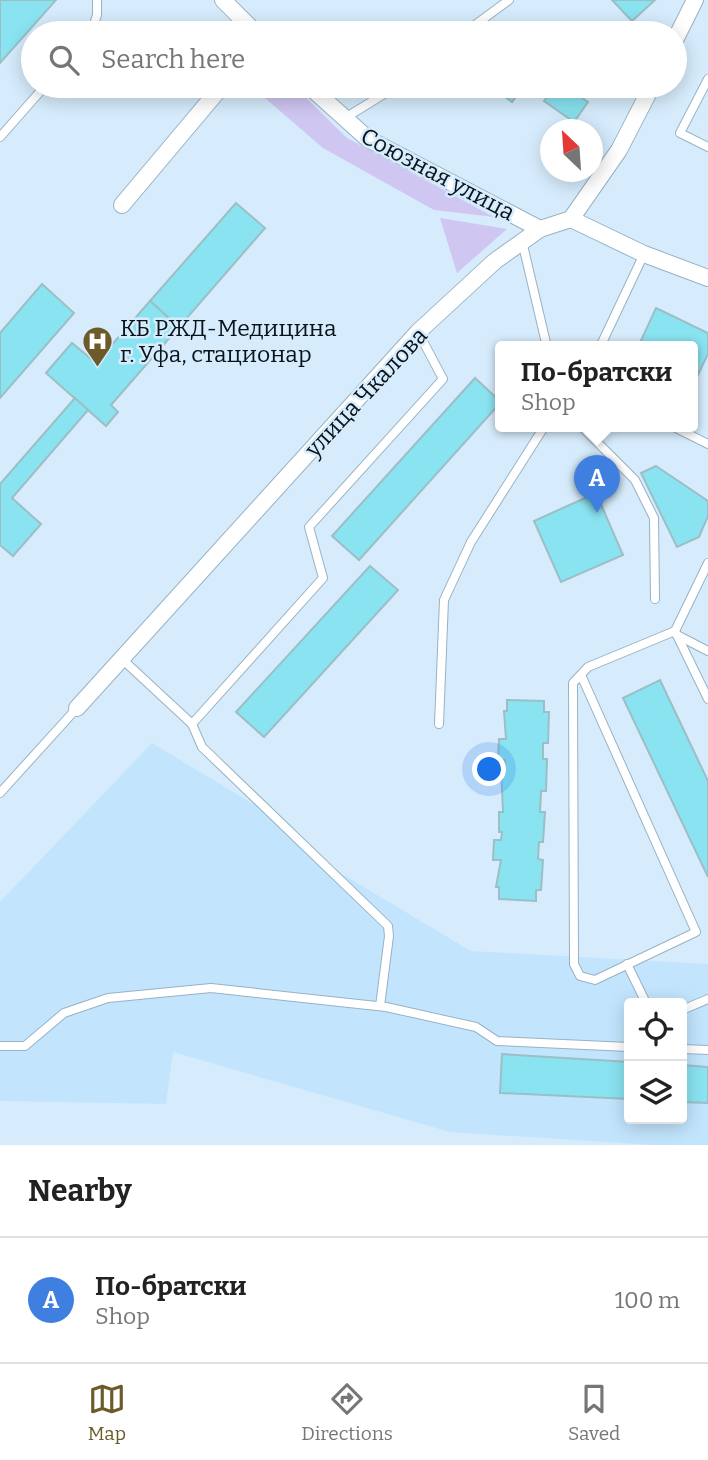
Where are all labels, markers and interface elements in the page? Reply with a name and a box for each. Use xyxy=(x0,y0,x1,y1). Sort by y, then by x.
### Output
search box xyxy=(21,21,687,98)
icon: search xyxy=(45,41,83,79)
text: Search here xyxy=(101,44,245,75)
north arrow xyxy=(540,119,603,182)
street label: Союзная улица xyxy=(356,122,520,227)
place label: КБ РЖД-Медицина г. Уфа, стационар xyxy=(120,314,337,368)
street label: улица Чкалова xyxy=(298,321,433,463)
hospital icon: КБ РЖД-Медицина г. Уфа, стационар xyxy=(80,324,114,368)
popup xyxy=(495,341,698,432)
text: По-братски xyxy=(521,357,672,388)
text: Shop xyxy=(521,388,576,416)
pin: A xyxy=(574,455,620,513)
your location xyxy=(472,752,506,786)
map controls xyxy=(624,998,687,1124)
button: locate xyxy=(624,998,687,1061)
button: layers xyxy=(624,1061,687,1124)
text: Nearby xyxy=(28,1173,132,1209)
text: По-братски xyxy=(95,1271,246,1302)
text: A xyxy=(43,1286,59,1314)
text: 100 m xyxy=(615,1286,680,1314)
text: Shop xyxy=(95,1302,150,1330)
tab: Map xyxy=(88,1380,126,1445)
tab: Directions xyxy=(301,1380,393,1445)
tab: Saved xyxy=(568,1380,620,1445)

